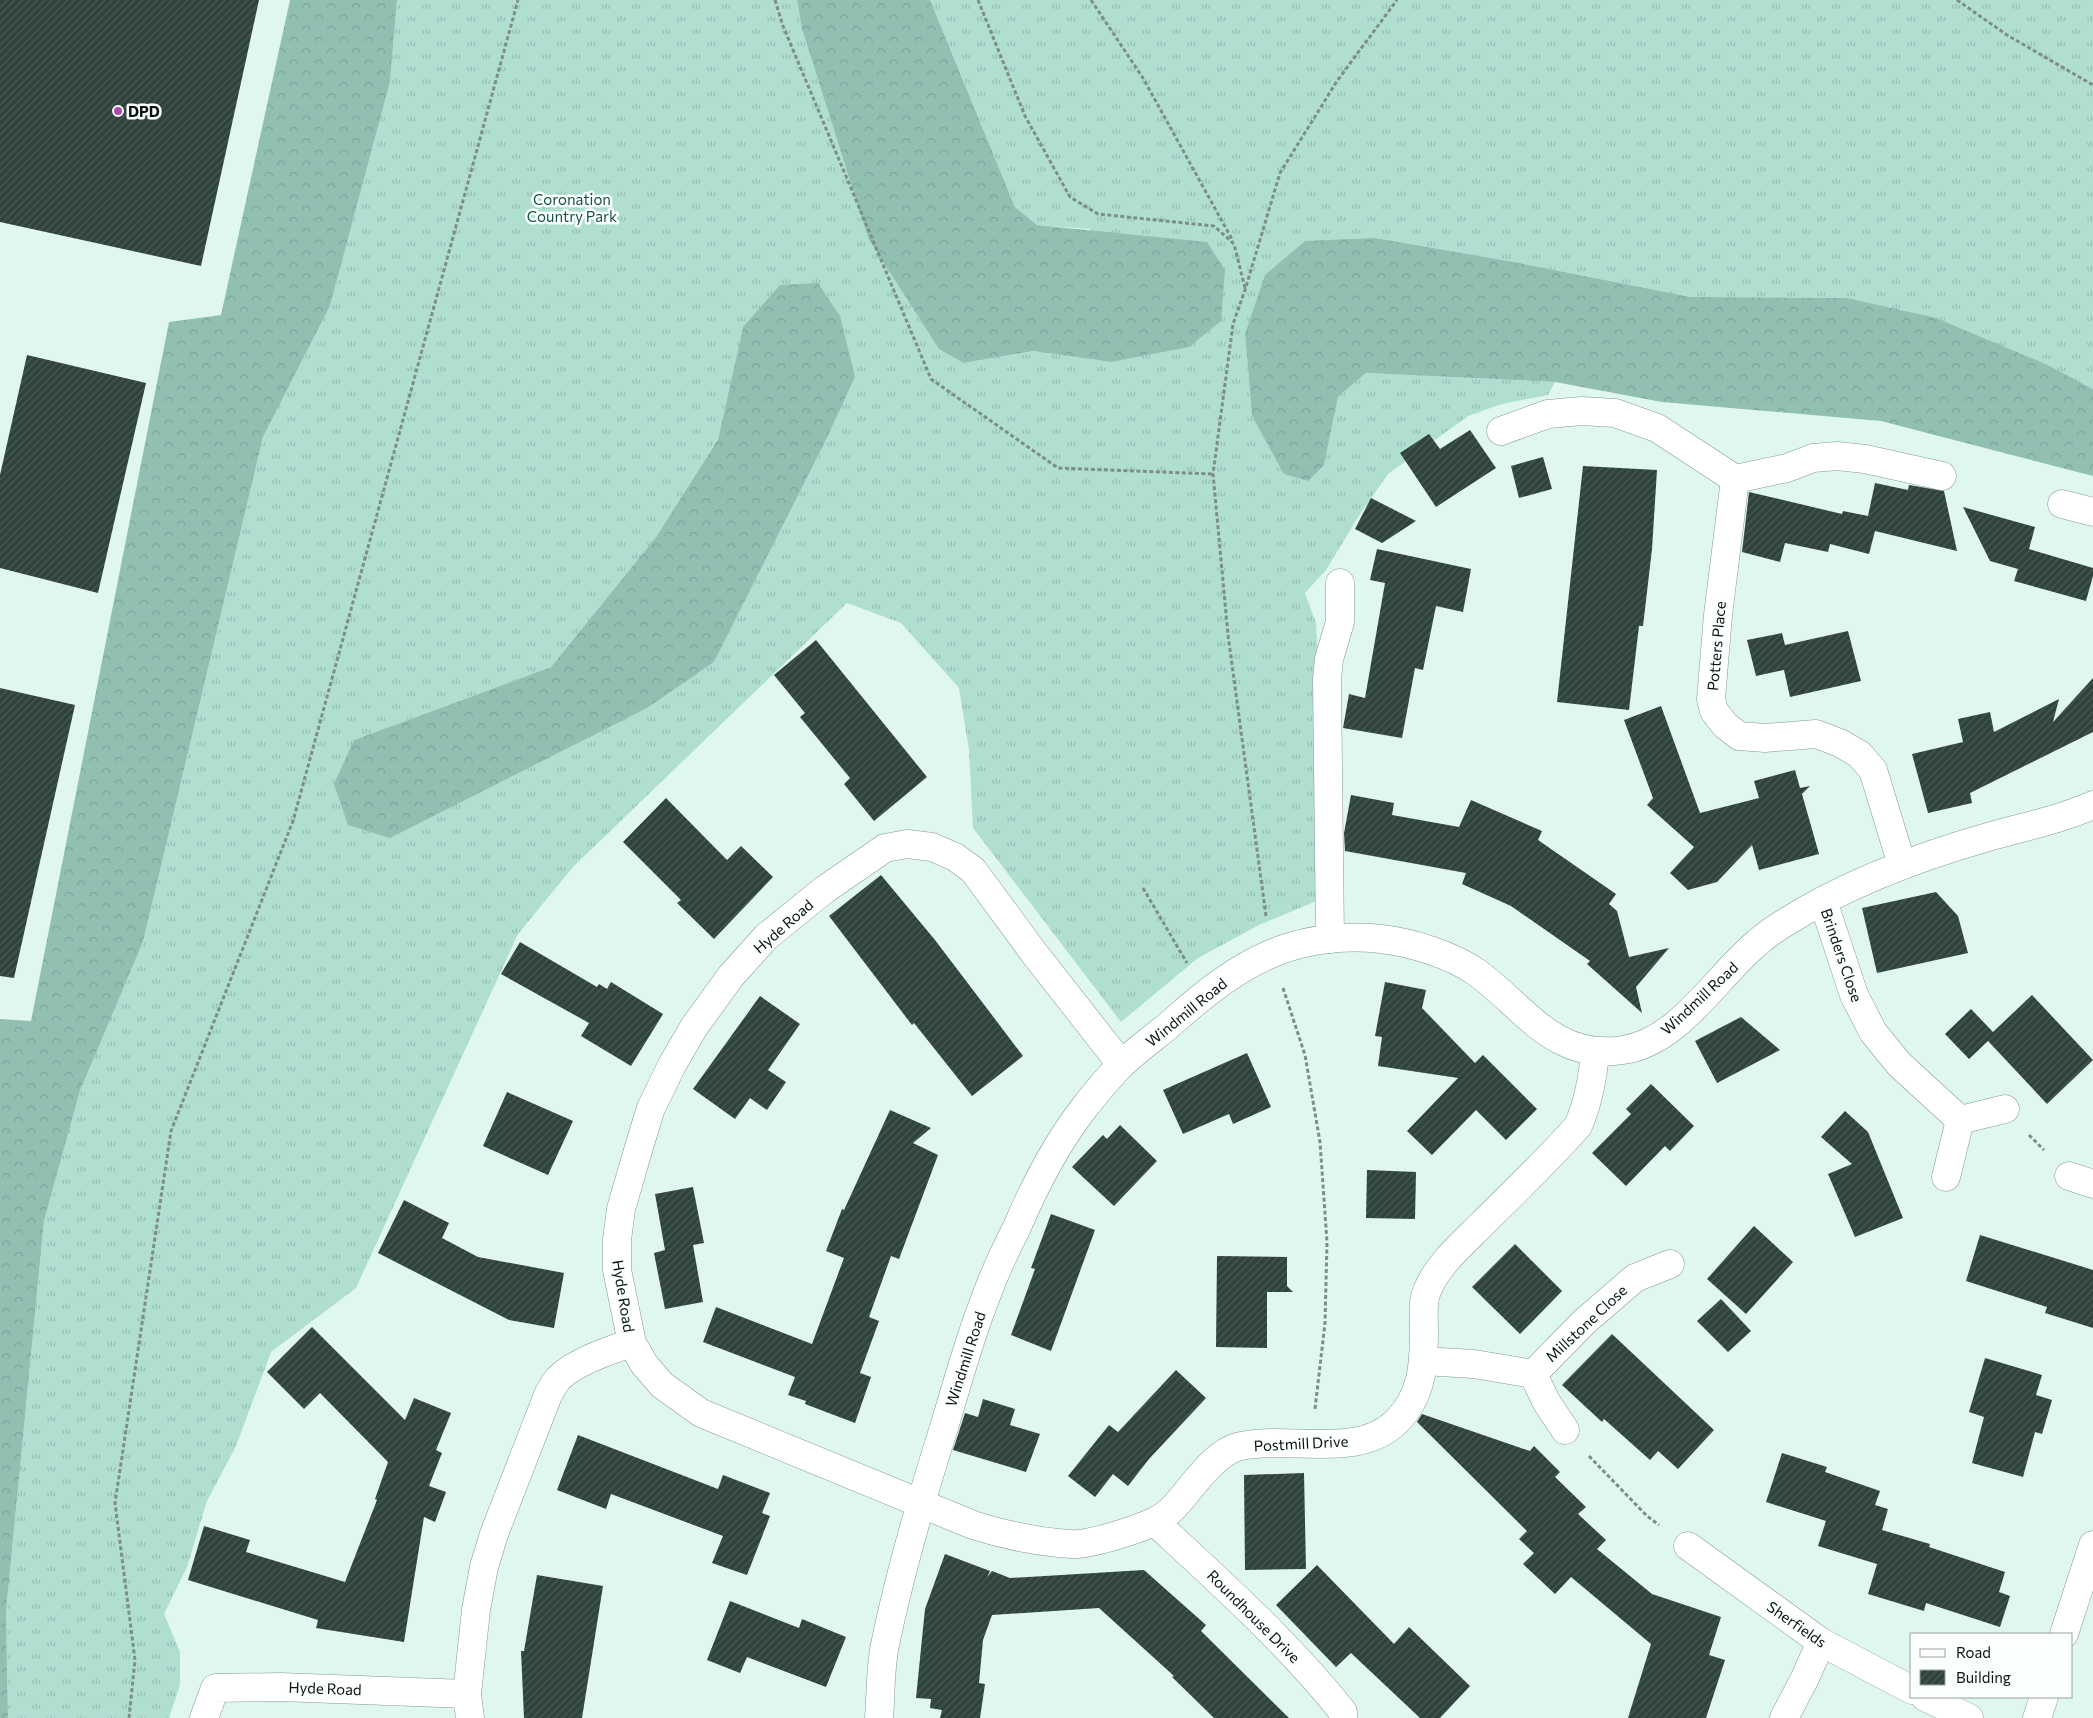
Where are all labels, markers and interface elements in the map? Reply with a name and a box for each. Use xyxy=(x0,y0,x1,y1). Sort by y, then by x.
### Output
place label: DPD xyxy=(128,102,160,120)
marker: DPD xyxy=(112,105,124,117)
park label: Coronation Country Park xyxy=(527,190,617,225)
street label: Potters Place xyxy=(1703,600,1729,692)
street label: Hyde Road xyxy=(749,895,817,957)
street label: Brinders Close xyxy=(1818,906,1866,1004)
street label: Windmill Road xyxy=(1657,958,1741,1038)
street label: Windmill Road xyxy=(1142,974,1230,1050)
street label: Hyde Road xyxy=(609,1258,639,1334)
street label: Millstone Close xyxy=(1542,1281,1630,1365)
street label: Windmill Road xyxy=(941,1309,989,1409)
street label: Postmill Drive xyxy=(1253,1432,1349,1454)
street label: Roundhouse Drive xyxy=(1204,1566,1304,1666)
street label: Sherfields xyxy=(1764,1597,1830,1651)
legend xyxy=(1910,1633,2073,1698)
text: Road xyxy=(1956,1643,1991,1661)
text: Building xyxy=(1956,1668,2011,1686)
street label: Hyde Road xyxy=(288,1678,362,1698)

